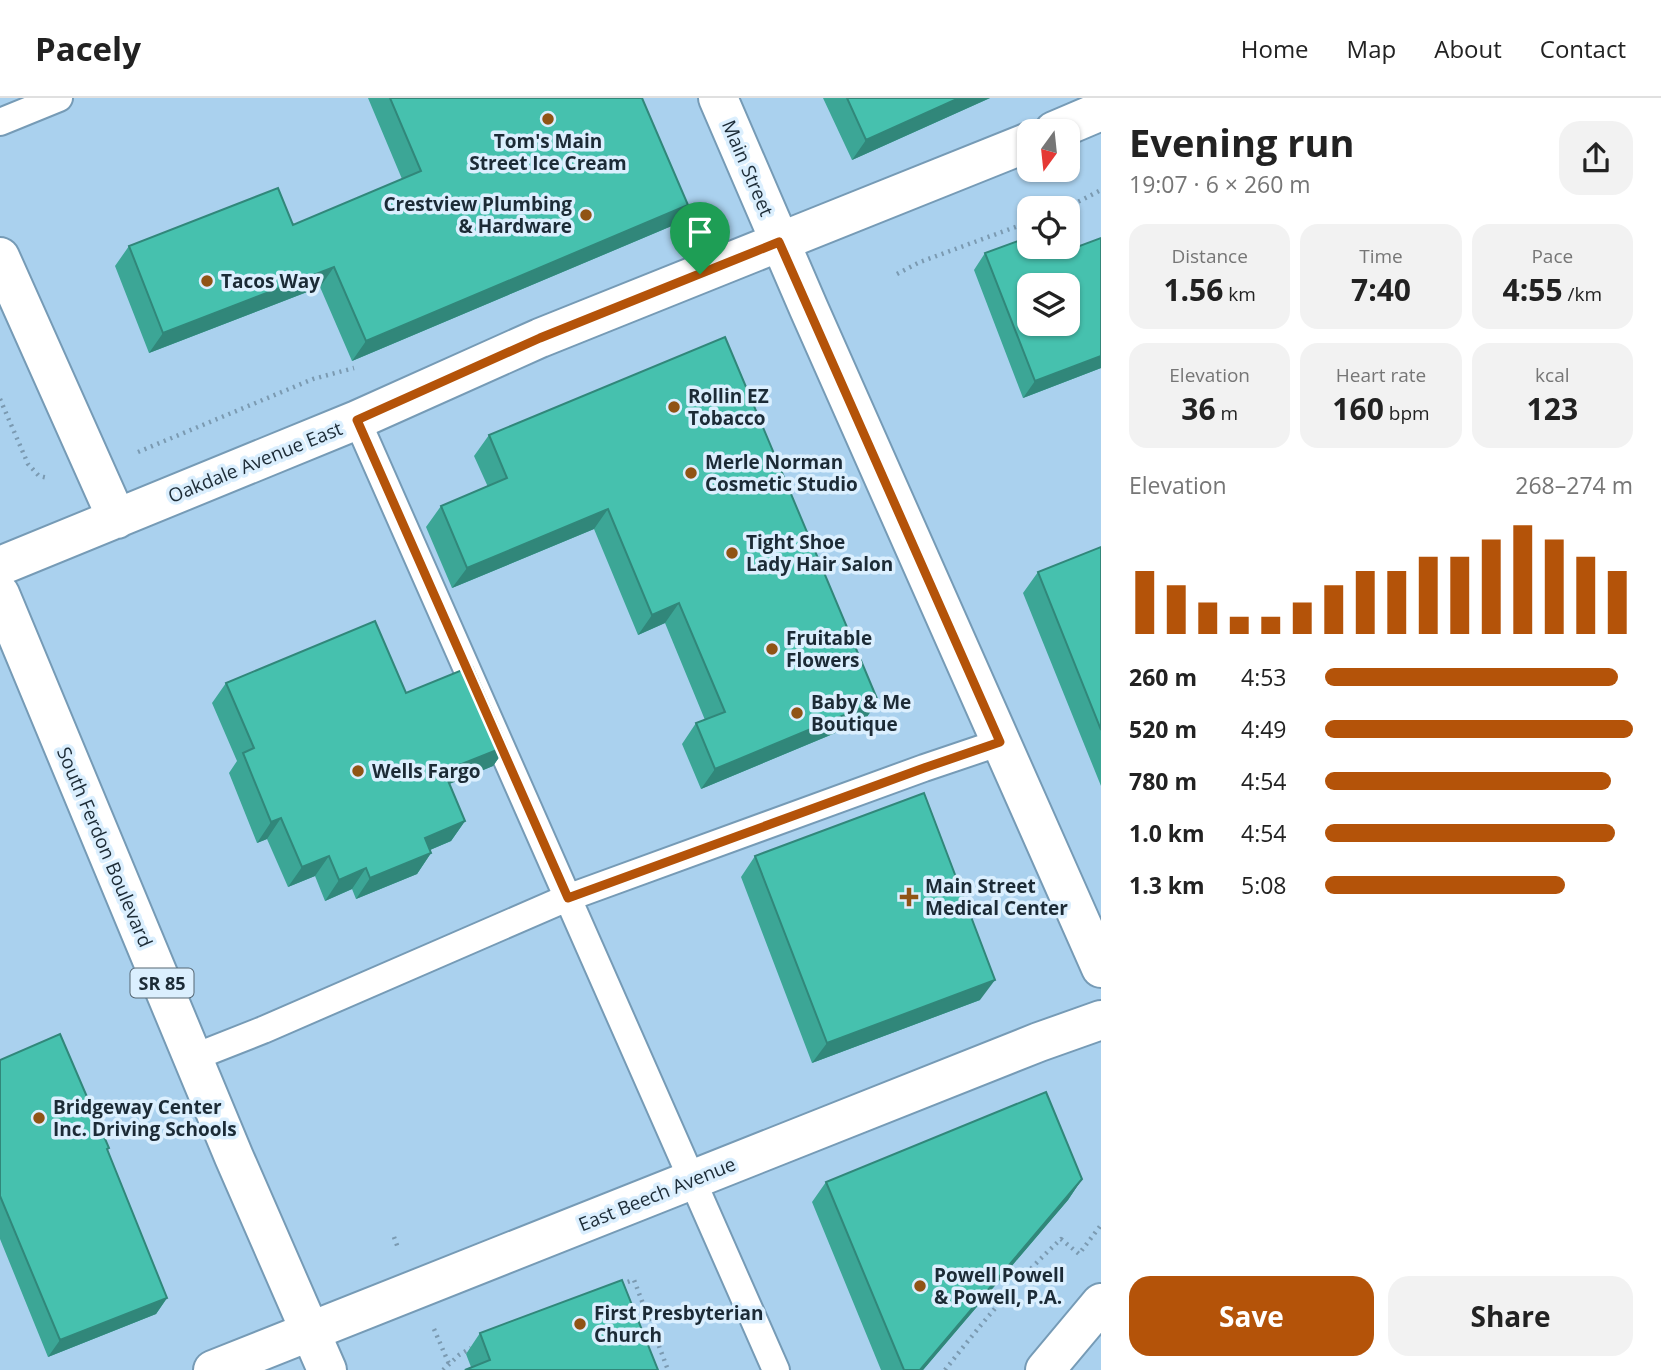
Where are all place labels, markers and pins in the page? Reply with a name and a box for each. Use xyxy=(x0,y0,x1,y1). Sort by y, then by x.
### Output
marker: Tom's Main Street Ice Cream xyxy=(540,111,556,127)
place label: Tom's Main Street Ice Cream xyxy=(469,128,627,176)
place label: Crestview Plumbing & Hardware xyxy=(383,191,572,239)
pin xyxy=(670,202,730,274)
marker: Crestview Plumbing & Hardware xyxy=(578,207,594,223)
place label: Tacos Way xyxy=(221,268,320,294)
marker: Tacos Way xyxy=(199,273,215,289)
place label: Rollin EZ Tobacco xyxy=(688,383,769,431)
marker: Rollin EZ Tobacco xyxy=(666,399,682,415)
place label: Merle Norman Cosmetic Studio xyxy=(705,449,858,497)
marker: Merle Norman Cosmetic Studio xyxy=(683,465,699,481)
place label: Tight Shoe Lady Hair Salon xyxy=(746,529,893,577)
marker: Tight Shoe Lady Hair Salon xyxy=(724,545,740,561)
place label: Fruitable Flowers xyxy=(786,625,872,673)
marker: Fruitable Flowers xyxy=(764,641,780,657)
place label: Baby & Me Boutique xyxy=(811,689,911,737)
marker: Baby & Me Boutique xyxy=(789,705,805,721)
place label: Wells Fargo xyxy=(372,758,481,784)
marker: Wells Fargo xyxy=(350,763,366,779)
place label: Main Street Medical Center xyxy=(925,873,1068,921)
marker: Main Street Medical Center xyxy=(899,887,919,907)
place label: Bridgeway Center Inc. Driving Schools xyxy=(53,1094,237,1142)
marker: Bridgeway Center Inc. Driving Schools xyxy=(31,1110,47,1126)
place label: Powell Powell & Powell, P.A. xyxy=(934,1262,1065,1310)
marker: Powell Powell & Powell, P.A. xyxy=(912,1278,928,1294)
place label: First Presbyterian Church xyxy=(594,1300,763,1348)
marker: First Presbyterian Church xyxy=(572,1316,588,1332)

